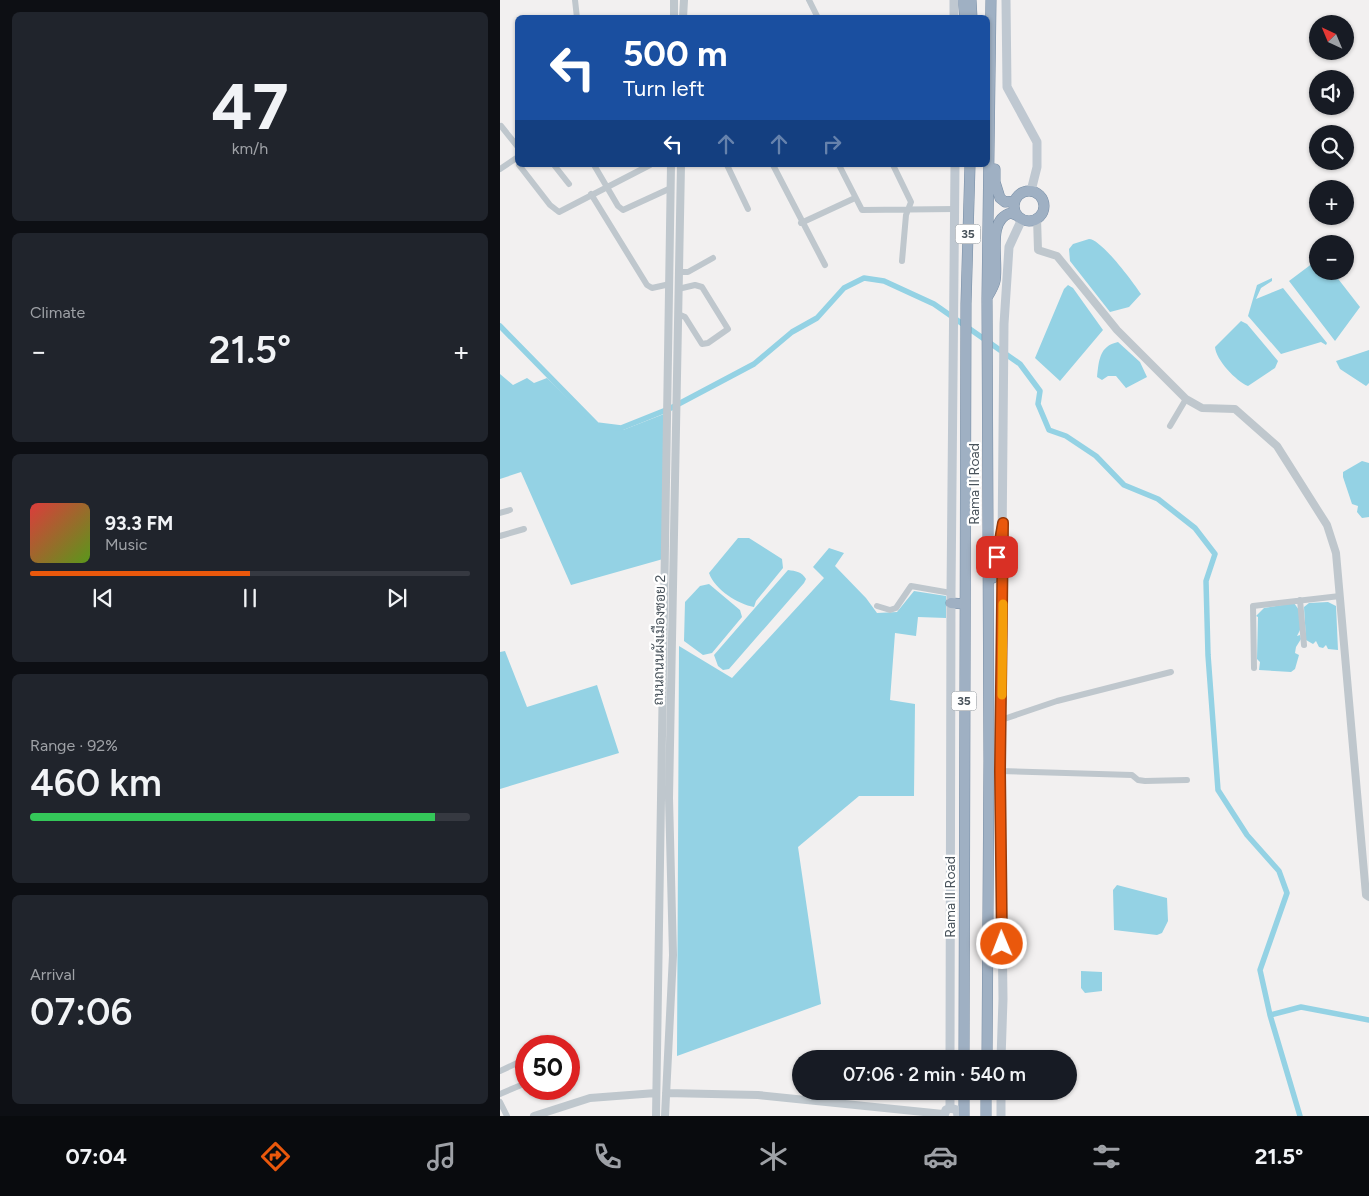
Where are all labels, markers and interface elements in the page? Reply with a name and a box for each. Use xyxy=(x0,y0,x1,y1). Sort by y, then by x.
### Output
north arrow xyxy=(1309,15,1354,60)
map controls xyxy=(1309,15,1354,280)
text: 500 m xyxy=(623,33,728,75)
icon: left xyxy=(540,35,605,100)
text: 47 xyxy=(211,67,289,145)
button: sound xyxy=(1309,70,1354,115)
text: Turn left xyxy=(623,75,705,102)
button: search xyxy=(1309,125,1354,170)
icon: left xyxy=(659,130,687,158)
icon: ahead xyxy=(712,130,740,158)
icon: ahead xyxy=(765,130,793,158)
icon: right xyxy=(818,130,846,158)
text: km/h xyxy=(232,139,268,158)
button: + xyxy=(1309,180,1354,225)
road number: 35 xyxy=(956,224,980,243)
button: − xyxy=(1309,235,1354,280)
text: Climate xyxy=(30,303,85,322)
text: 21.5° xyxy=(209,327,291,373)
text: − xyxy=(30,334,47,368)
text: + xyxy=(453,334,470,368)
street label: Rama II Road xyxy=(966,443,983,525)
text: 93.3 FM xyxy=(105,512,173,535)
text: Music xyxy=(105,535,147,554)
pin xyxy=(976,536,1018,578)
icon: arrive xyxy=(983,543,1011,571)
street label: ถนนถนนผังเมืองซอย 2 xyxy=(649,575,669,705)
icon: previous xyxy=(89,584,117,612)
icon: pause xyxy=(236,584,264,612)
icon: next xyxy=(383,584,411,612)
road number: 35 xyxy=(952,691,976,710)
text: Range · 92% xyxy=(30,736,118,755)
text: 460 km xyxy=(30,760,162,806)
street label: Rama II Road xyxy=(942,856,959,938)
position arrow xyxy=(975,917,1027,969)
text: Arrival xyxy=(30,965,75,984)
text: 07:06 xyxy=(30,989,132,1035)
speed limit sign: 50 xyxy=(515,1035,580,1100)
text: 07:06 · 2 min · 540 m xyxy=(843,1063,1026,1086)
icon: directions xyxy=(258,1139,293,1174)
icon: music xyxy=(424,1139,459,1174)
icon: phone xyxy=(590,1139,625,1174)
icon: climate xyxy=(756,1139,791,1174)
icon: car xyxy=(923,1139,958,1174)
icon: filters xyxy=(1089,1139,1124,1174)
text: 07:04 xyxy=(66,1143,127,1170)
text: 21.5° xyxy=(1255,1143,1303,1170)

